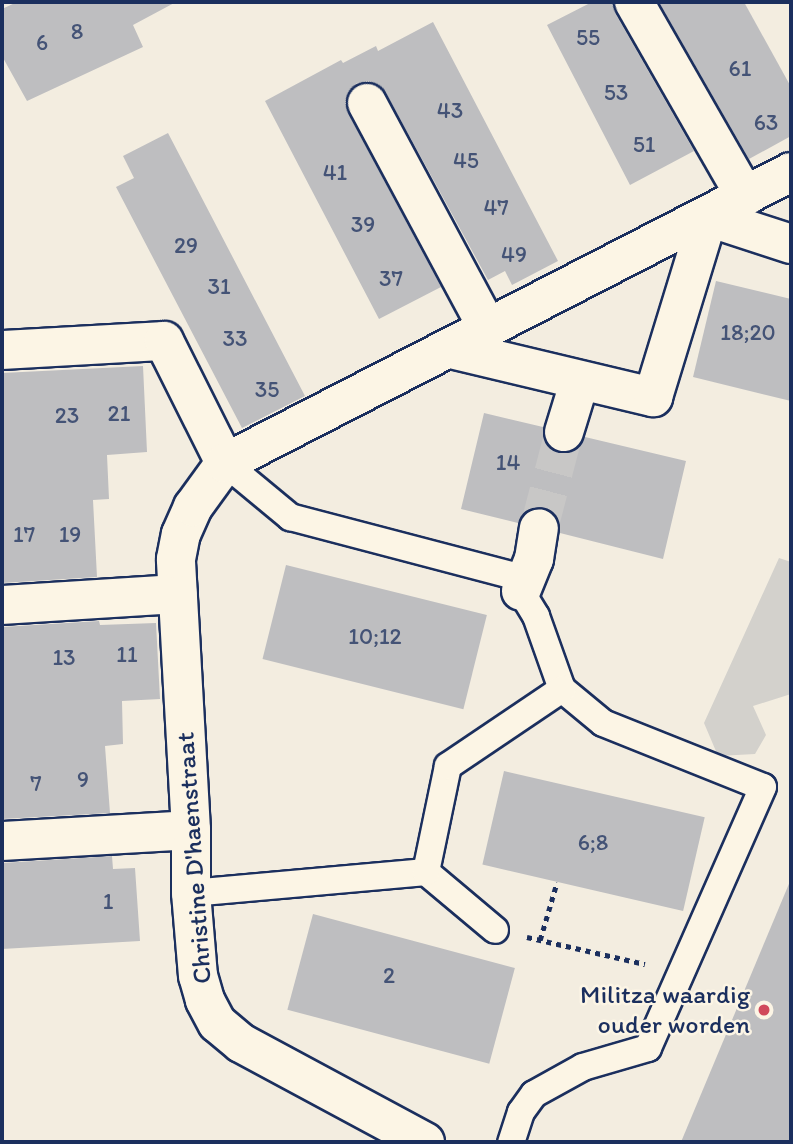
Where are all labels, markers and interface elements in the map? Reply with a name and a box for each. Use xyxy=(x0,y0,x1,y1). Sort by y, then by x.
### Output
house number: 8 xyxy=(71,17,83,45)
house number: 55 xyxy=(576,23,600,51)
house number: 6 xyxy=(36,28,48,56)
house number: 61 xyxy=(729,54,751,82)
house number: 53 xyxy=(604,78,628,106)
house number: 43 xyxy=(437,96,463,124)
house number: 63 xyxy=(754,108,778,136)
house number: 51 xyxy=(633,130,655,158)
house number: 45 xyxy=(453,146,479,174)
house number: 41 xyxy=(323,158,347,186)
house number: 47 xyxy=(483,193,509,221)
house number: 39 xyxy=(351,210,375,238)
house number: 29 xyxy=(174,231,198,259)
house number: 49 xyxy=(501,240,527,268)
house number: 37 xyxy=(379,264,403,292)
house number: 31 xyxy=(207,272,231,300)
house number: 18;20 xyxy=(720,318,776,346)
house number: 33 xyxy=(222,324,248,352)
house number: 35 xyxy=(255,375,279,403)
house number: 21 xyxy=(108,399,130,427)
house number: 23 xyxy=(55,401,79,429)
house number: 14 xyxy=(496,448,520,476)
house number: 17 xyxy=(13,520,35,548)
house number: 19 xyxy=(59,520,81,548)
house number: 10;12 xyxy=(348,622,402,650)
house number: 11 xyxy=(116,640,138,668)
house number: 13 xyxy=(52,643,76,671)
street label: Christine D'haenstraat xyxy=(170,731,218,985)
house number: 9 xyxy=(77,765,89,793)
house number: 7 xyxy=(30,769,42,797)
house number: 6;8 xyxy=(578,828,608,856)
house number: 1 xyxy=(103,887,113,915)
house number: 2 xyxy=(383,961,395,989)
place label: Militza waardig ouder worden xyxy=(580,979,750,1040)
marker: Militza waardig ouder worden xyxy=(756,1002,772,1018)

